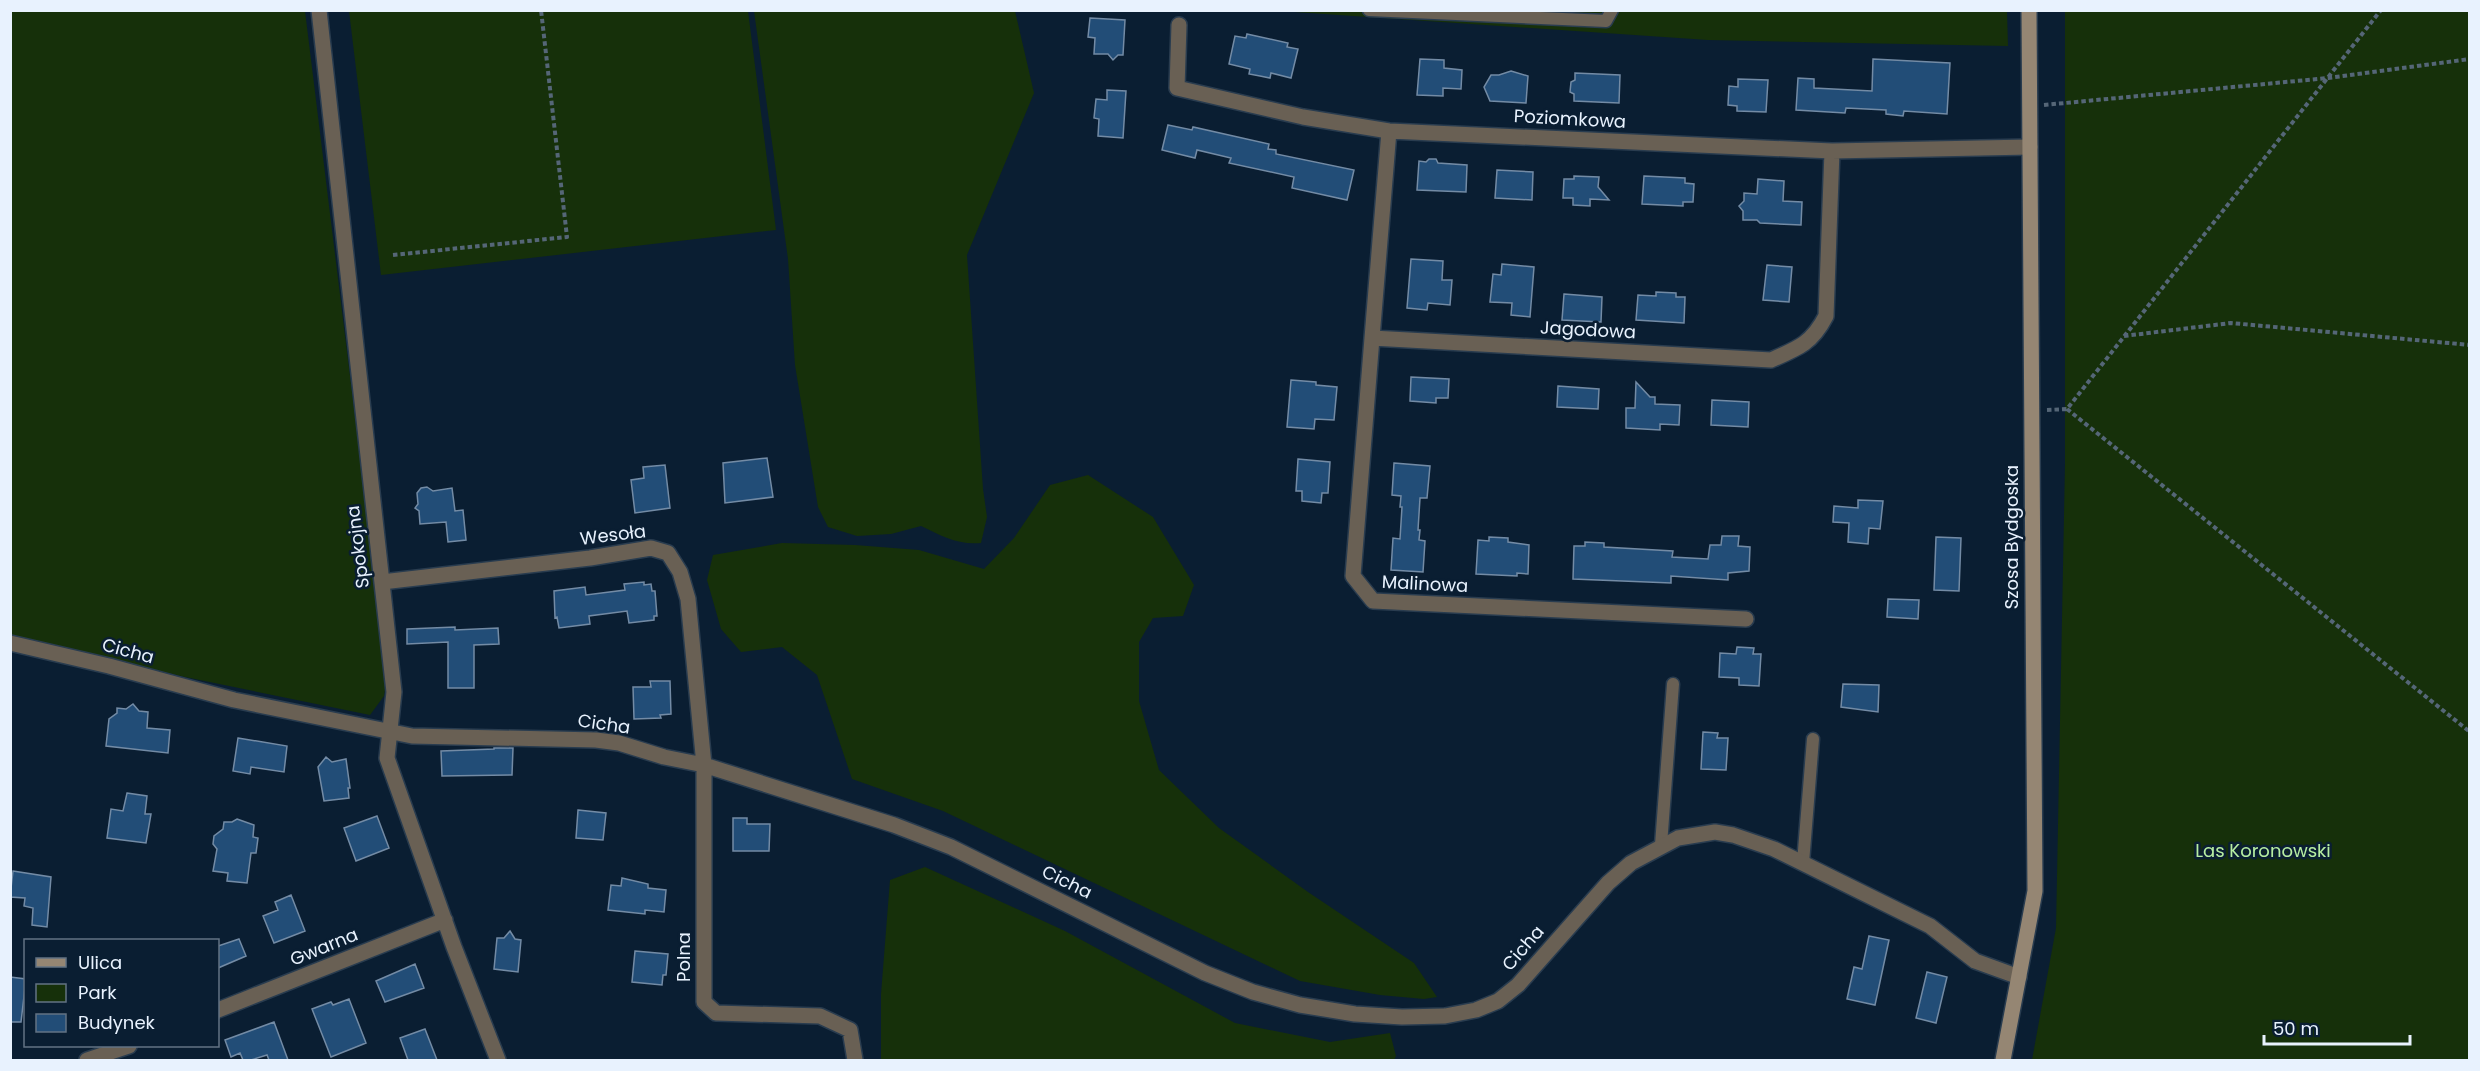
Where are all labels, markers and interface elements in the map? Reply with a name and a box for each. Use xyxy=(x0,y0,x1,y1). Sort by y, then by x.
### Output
street label: Poziomkowa xyxy=(1513,103,1627,134)
street label: Jagodowa xyxy=(1539,315,1637,344)
street label: Szosa Bydgoska xyxy=(1999,465,2024,609)
street label: Spokojna xyxy=(340,504,375,590)
street label: Wesoła xyxy=(578,518,647,551)
street label: Malinowa xyxy=(1381,569,1469,598)
street label: Cicha xyxy=(99,632,157,669)
street label: Cicha xyxy=(576,707,632,740)
park label: Las Koronowski xyxy=(2195,838,2331,863)
street label: Cicha xyxy=(1038,859,1096,904)
street label: Cicha xyxy=(1496,919,1549,976)
street label: Gwarna xyxy=(286,922,362,971)
street label: Polna xyxy=(671,932,696,982)
legend xyxy=(24,939,219,1047)
text: Ulica xyxy=(78,950,122,975)
text: Park xyxy=(78,980,117,1005)
scale bar xyxy=(2264,1008,2410,1046)
text: Budynek xyxy=(78,1010,156,1035)
text: 50 m xyxy=(2273,1016,2319,1041)

